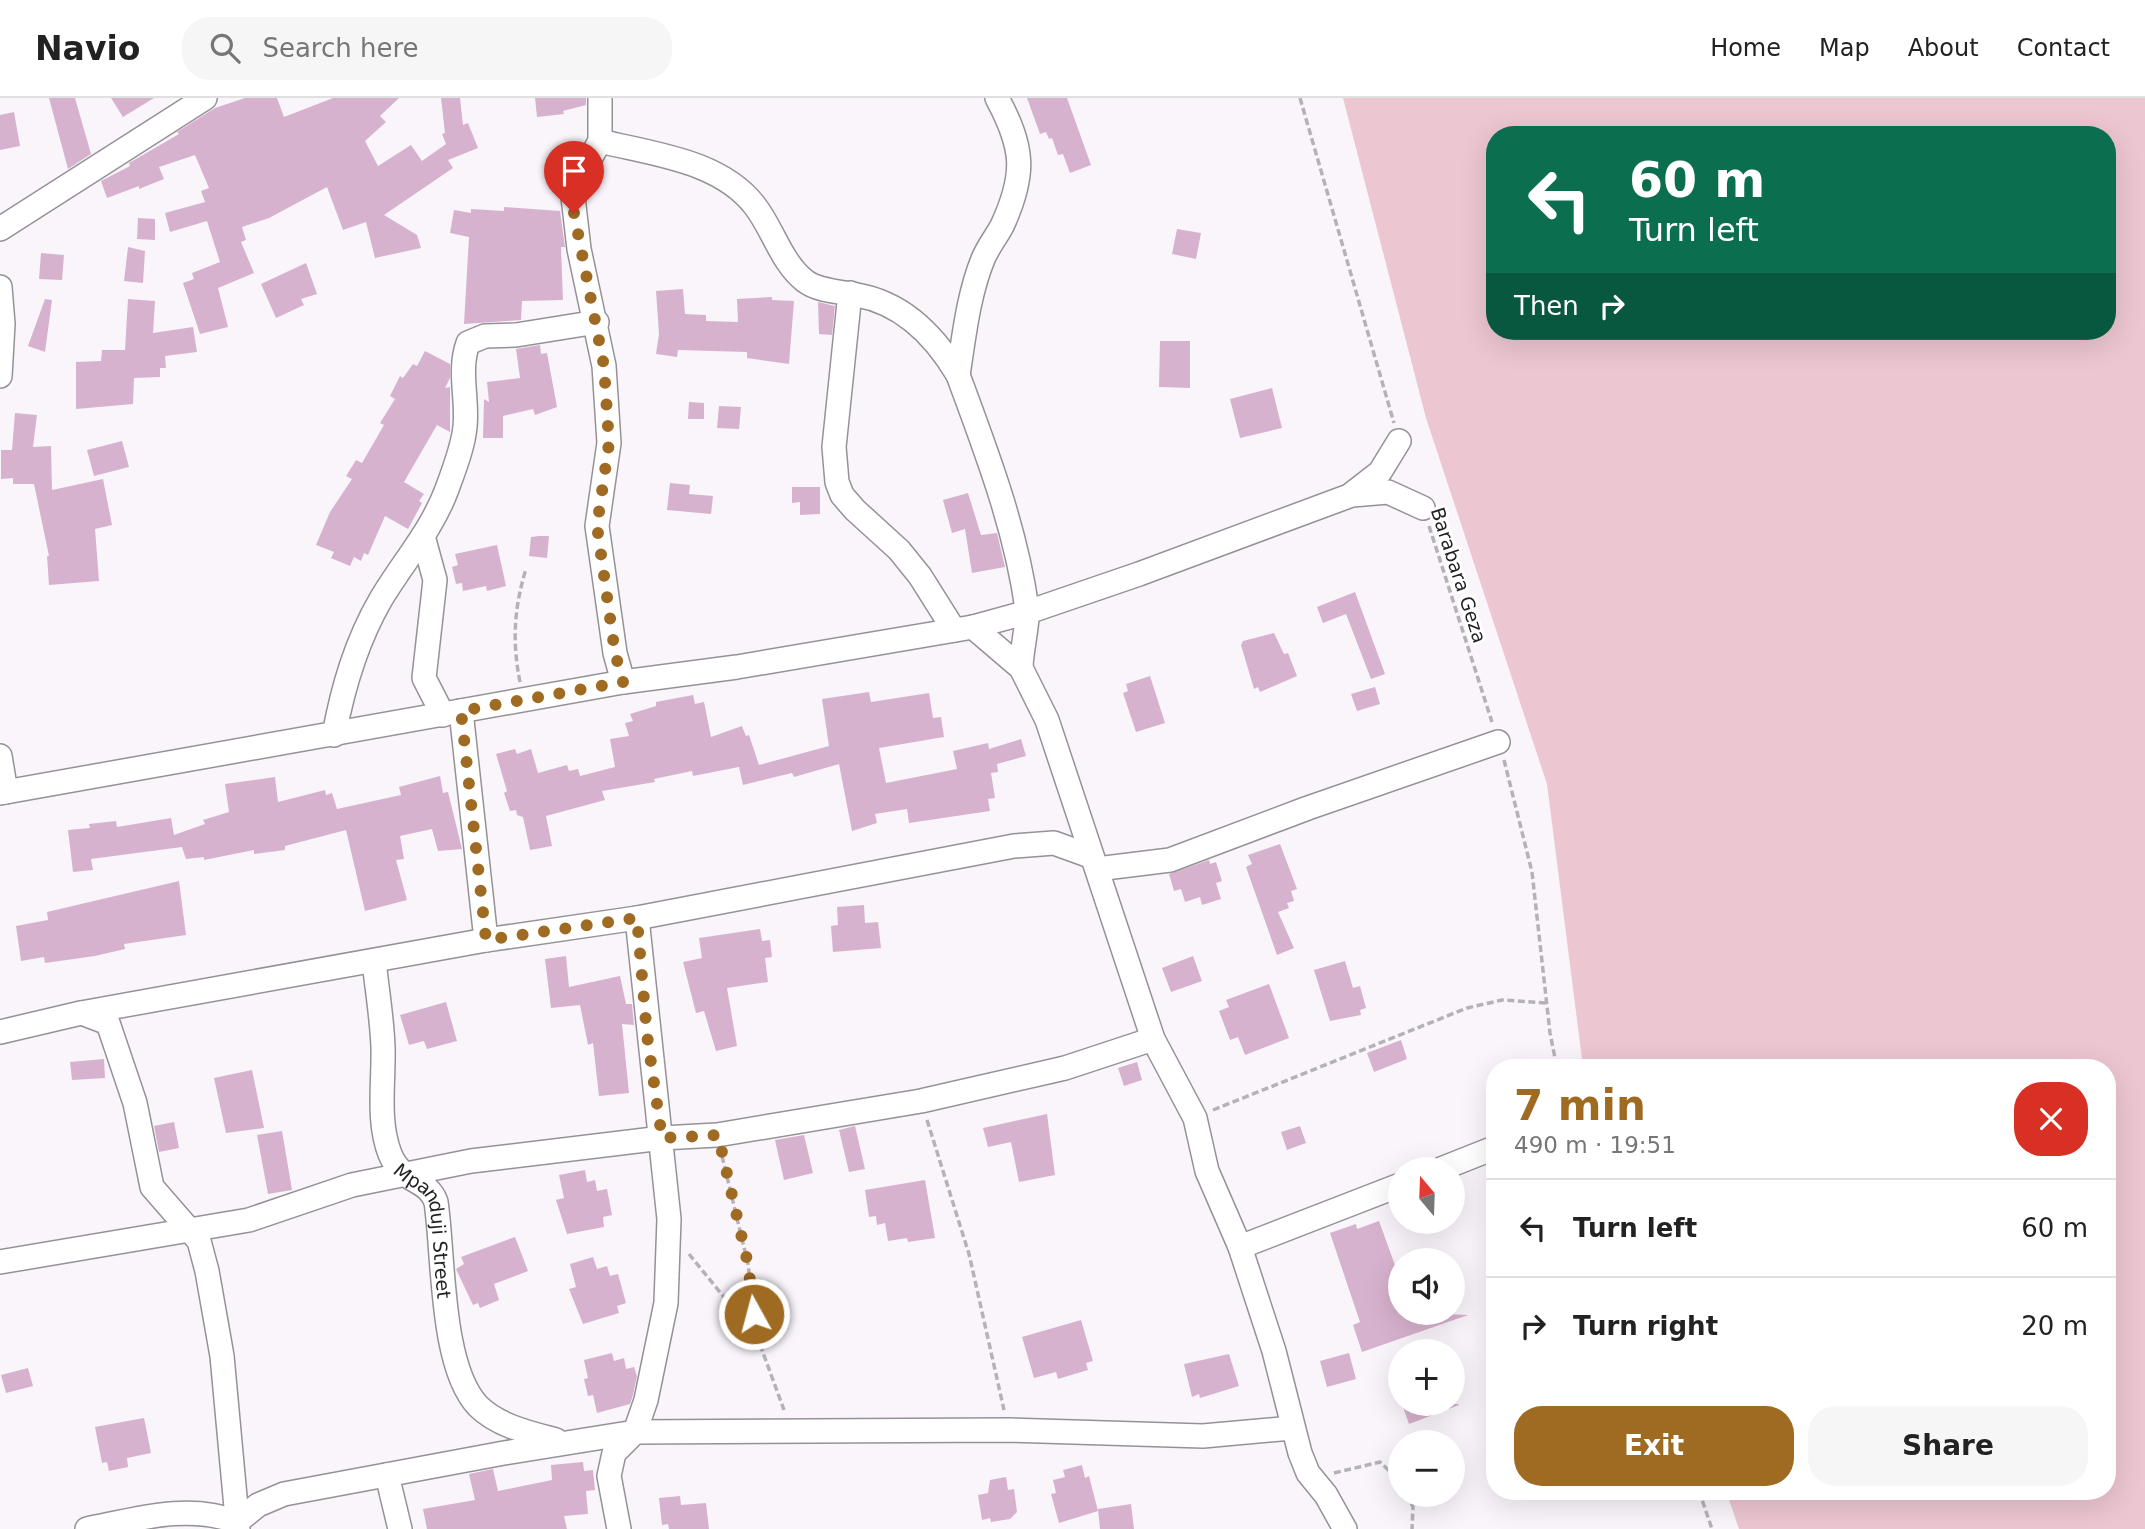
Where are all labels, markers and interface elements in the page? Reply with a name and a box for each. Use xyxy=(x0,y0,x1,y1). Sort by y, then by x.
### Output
search box xyxy=(182,17,672,80)
text: Navio xyxy=(35,29,140,68)
icon: search xyxy=(206,29,244,67)
text: Search here xyxy=(262,33,419,63)
text: Home xyxy=(1710,34,1781,62)
text: Map xyxy=(1819,34,1870,62)
text: About xyxy=(1908,34,1979,62)
text: Contact xyxy=(2017,34,2110,62)
pin xyxy=(544,141,604,213)
icon: arrive xyxy=(555,152,593,190)
text: 60 m xyxy=(1629,152,1765,209)
icon: left xyxy=(1514,154,1605,245)
text: Turn left xyxy=(1629,211,1759,249)
icon: right xyxy=(1593,287,1631,325)
text: Then xyxy=(1514,291,1579,321)
street label: Barabara Geza xyxy=(1427,504,1491,646)
text: 7 min xyxy=(1514,1081,1646,1130)
button: close xyxy=(2014,1082,2088,1156)
text: 490 m · 19:51 xyxy=(1514,1132,1676,1158)
north arrow xyxy=(1388,1157,1465,1234)
map controls xyxy=(1388,1157,1465,1507)
street label: Mpanduji Street xyxy=(389,1159,456,1300)
icon: left xyxy=(1514,1209,1552,1247)
text: Turn left xyxy=(1573,1213,1697,1243)
text: 60 m xyxy=(2021,1213,2088,1243)
button: sound xyxy=(1388,1248,1465,1325)
position arrow xyxy=(717,1277,791,1351)
icon: right xyxy=(1514,1307,1552,1345)
text: Turn right xyxy=(1573,1311,1718,1341)
text: 20 m xyxy=(2021,1311,2088,1341)
button: + xyxy=(1388,1339,1465,1416)
button: Exit xyxy=(1514,1406,1794,1486)
button: Share xyxy=(1808,1406,2088,1486)
button: − xyxy=(1388,1430,1465,1507)

